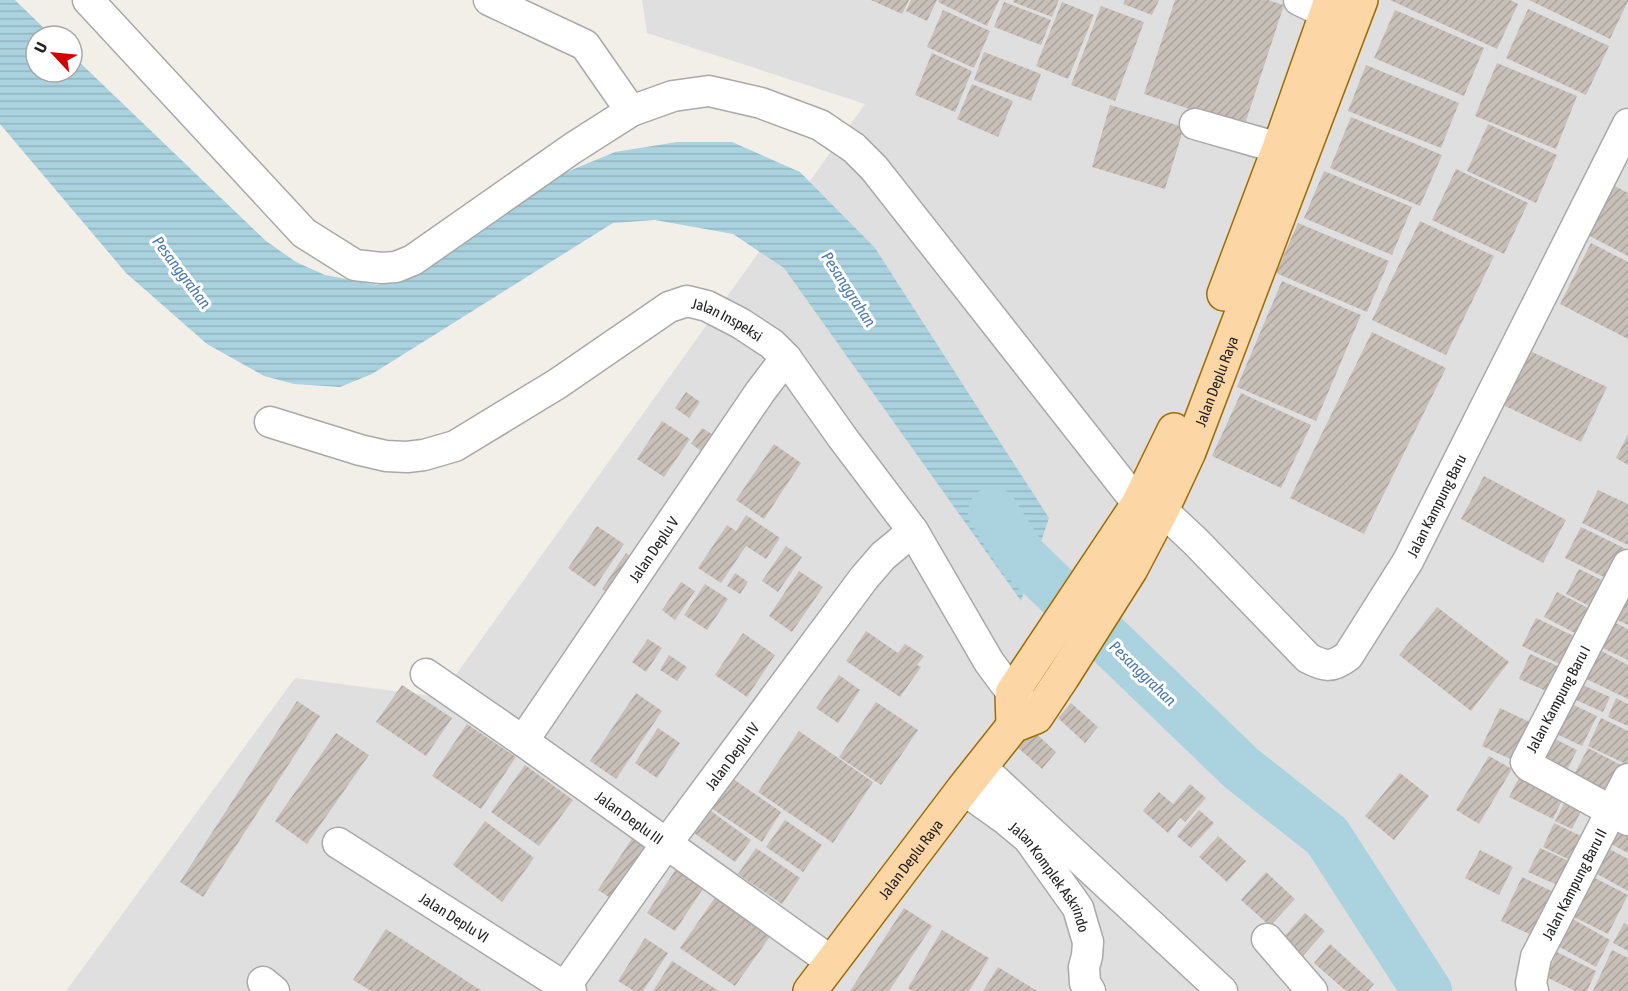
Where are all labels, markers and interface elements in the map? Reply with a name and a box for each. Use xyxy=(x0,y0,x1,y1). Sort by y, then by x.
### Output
north arrow xyxy=(24,24,84,84)
text: U xyxy=(30,39,51,56)
water label: Pesanggrahan xyxy=(148,233,215,312)
water label: Pesanggrahan xyxy=(817,248,880,330)
street label: Jalan Inspeksi xyxy=(690,294,766,344)
street label: Jalan Deplu Raya xyxy=(1191,333,1241,429)
street label: Jalan Kampung Baru xyxy=(1403,451,1469,560)
street label: Jalan Deplu V xyxy=(625,513,682,585)
water label: Pesanggrahan xyxy=(1105,637,1180,710)
street label: Jalan Kampung Baru I xyxy=(1523,643,1593,755)
street label: Jalan Deplu IV xyxy=(701,719,763,793)
street label: Jalan Deplu III xyxy=(592,787,667,847)
street label: Jalan Deplu Raya xyxy=(875,816,946,902)
street label: Jalan Komplek Askrindo xyxy=(1006,818,1093,934)
street label: Jalan Kampung Baru II xyxy=(1538,826,1609,942)
street label: Jalan Deplu VI xyxy=(417,889,492,945)

